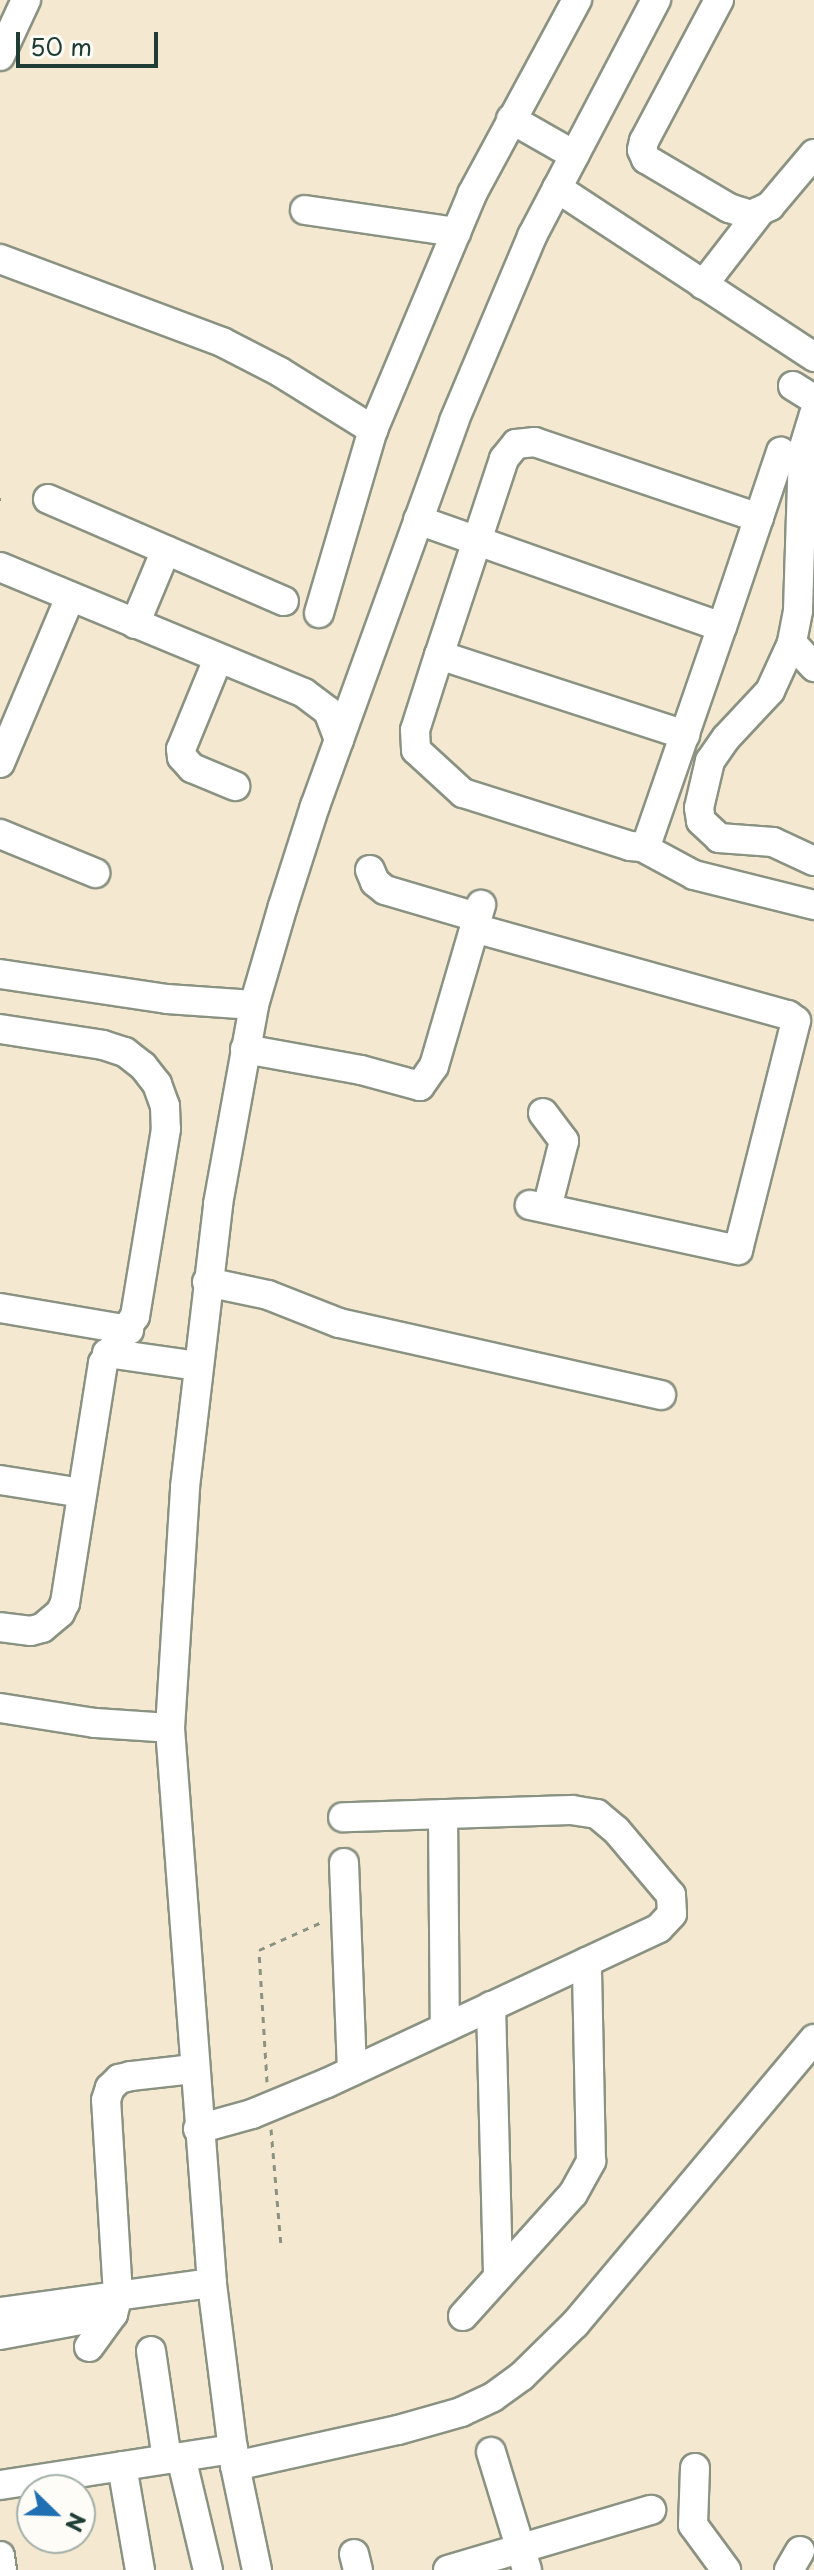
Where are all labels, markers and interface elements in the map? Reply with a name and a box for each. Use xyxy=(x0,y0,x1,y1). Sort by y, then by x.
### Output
scale bar xyxy=(20,16,162,66)
text: 50 m xyxy=(30,28,92,64)
north arrow xyxy=(16,2474,96,2554)
text: N xyxy=(58,2508,95,2537)

